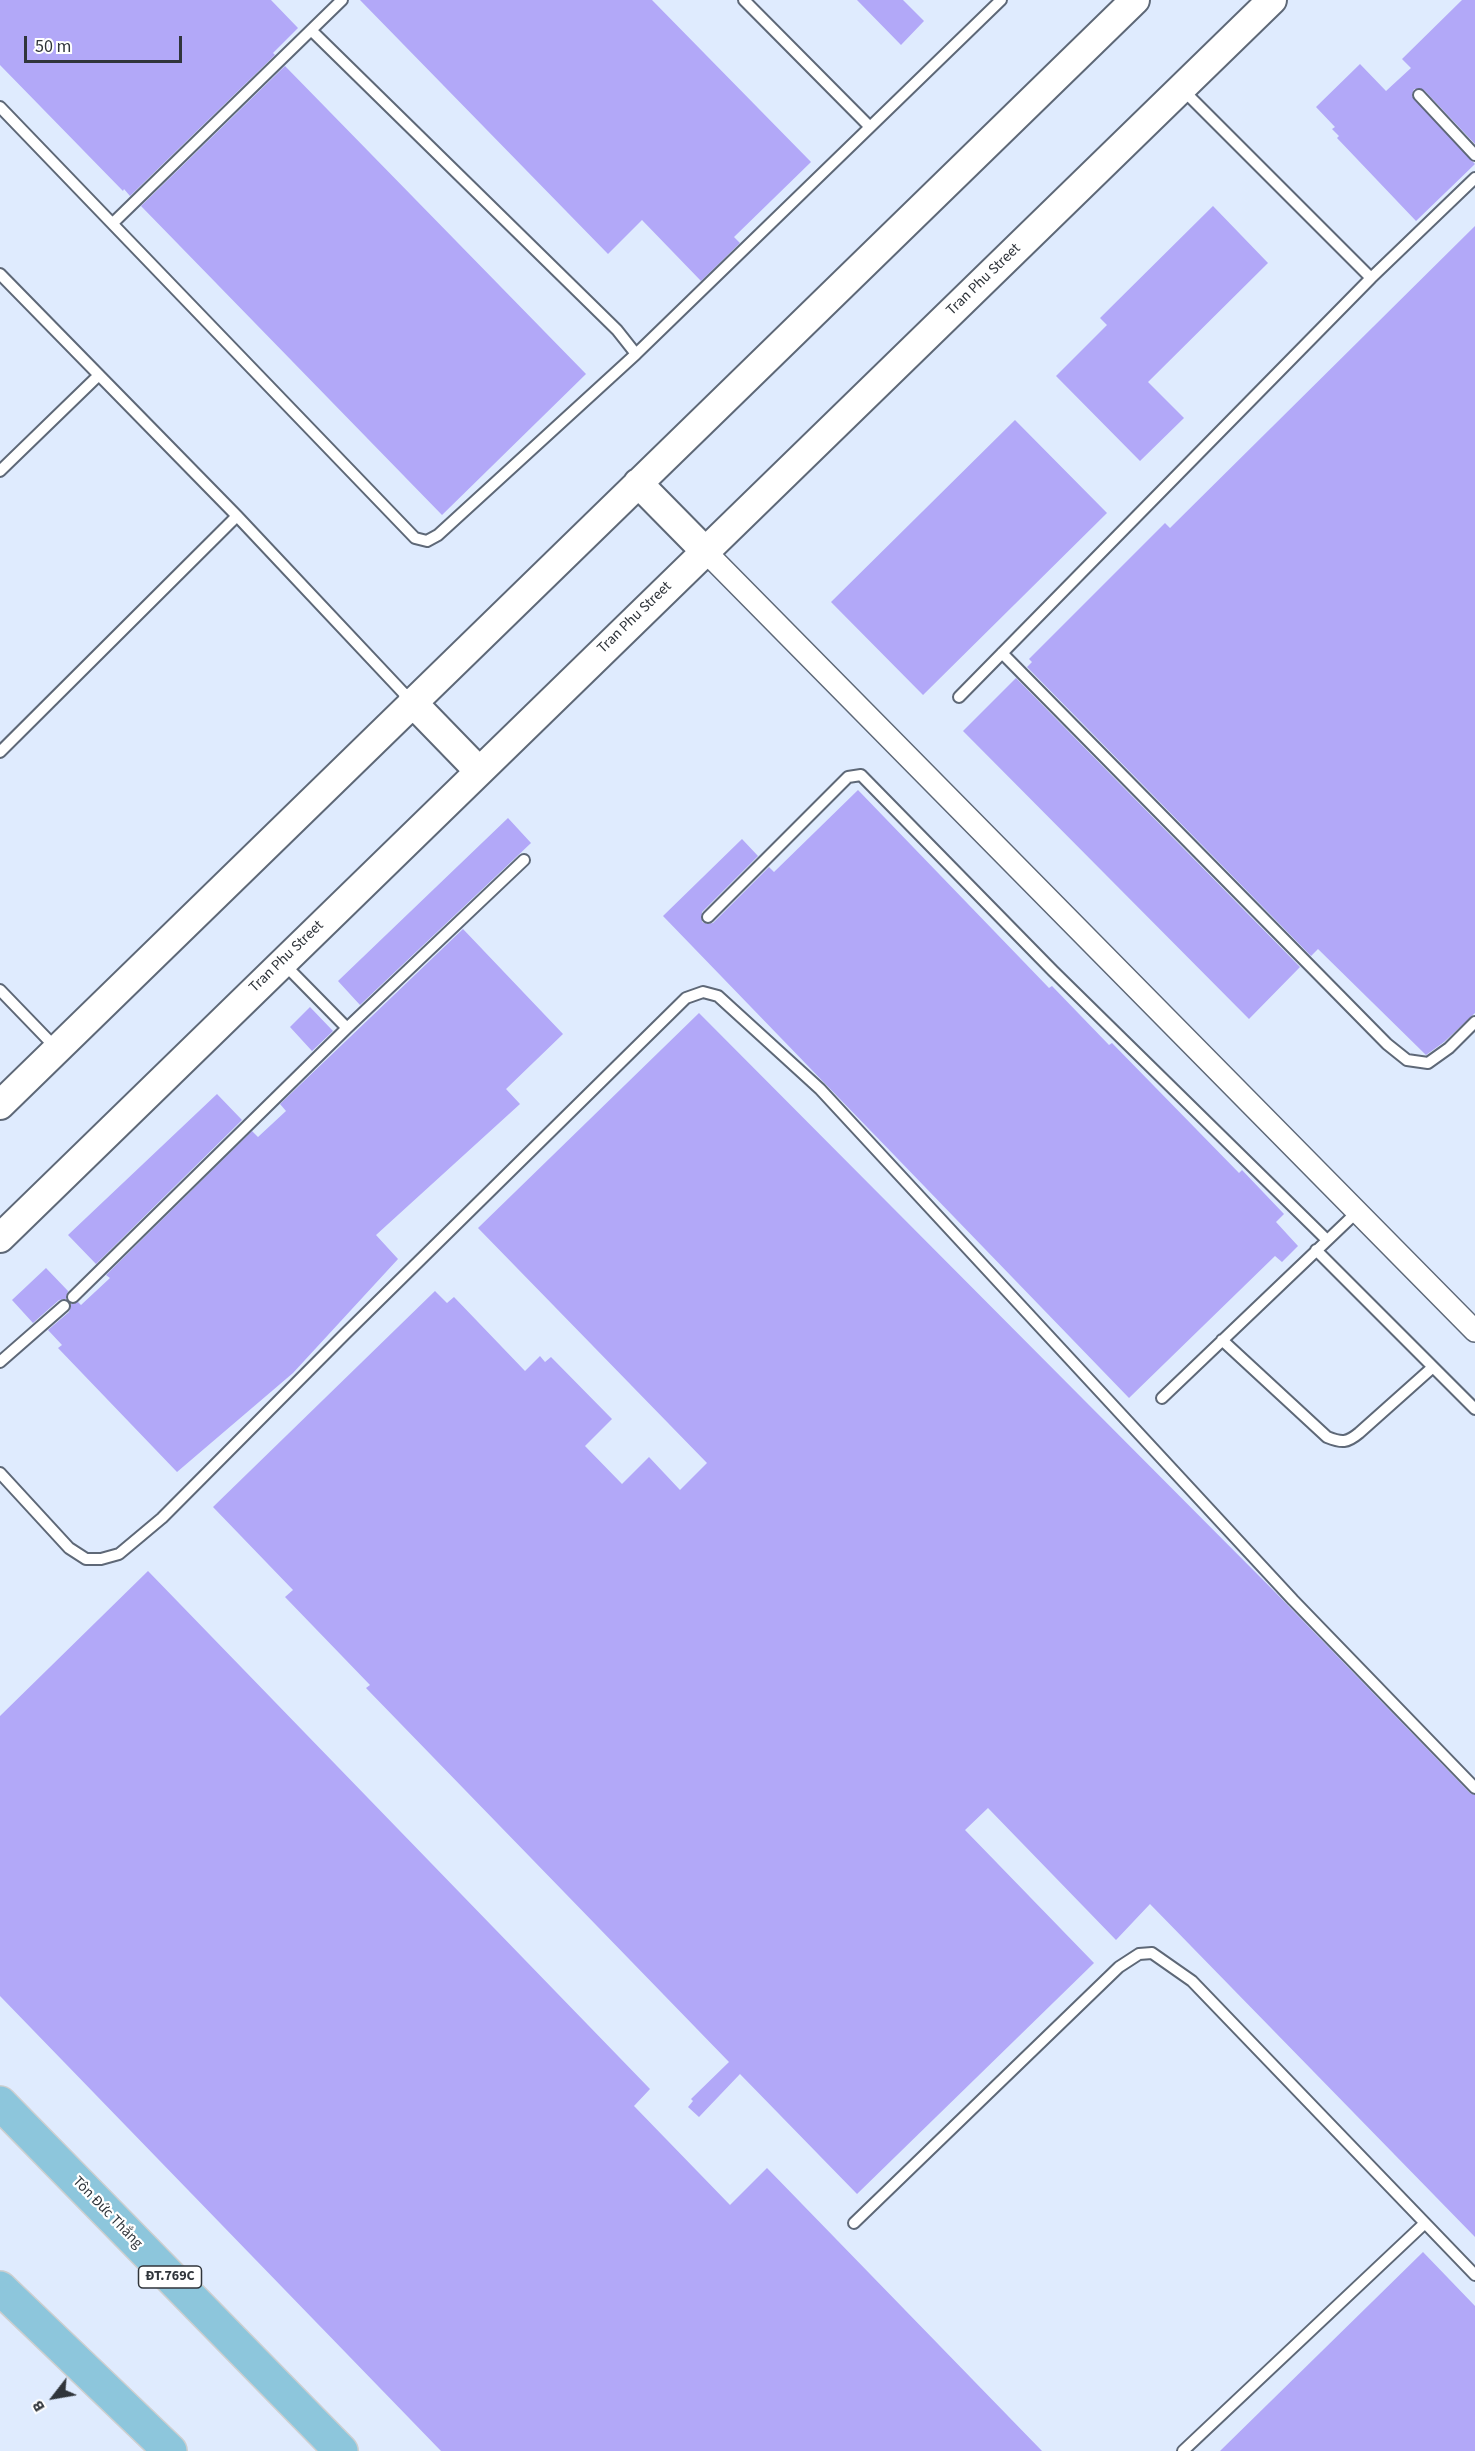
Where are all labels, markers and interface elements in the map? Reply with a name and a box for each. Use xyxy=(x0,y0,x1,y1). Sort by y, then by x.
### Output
scale bar xyxy=(27,24,184,62)
text: 50 m xyxy=(35,34,71,59)
street label: Tran Phu Street xyxy=(943,240,1025,320)
street label: Tran Phu Street xyxy=(594,578,676,658)
street label: Tran Phu Street xyxy=(246,917,328,997)
street label: Tôn Đức Thắng xyxy=(68,2173,146,2253)
road number: ĐT.769C xyxy=(138,2266,201,2288)
north arrow xyxy=(24,2367,84,2427)
text: B xyxy=(27,2396,50,2416)

